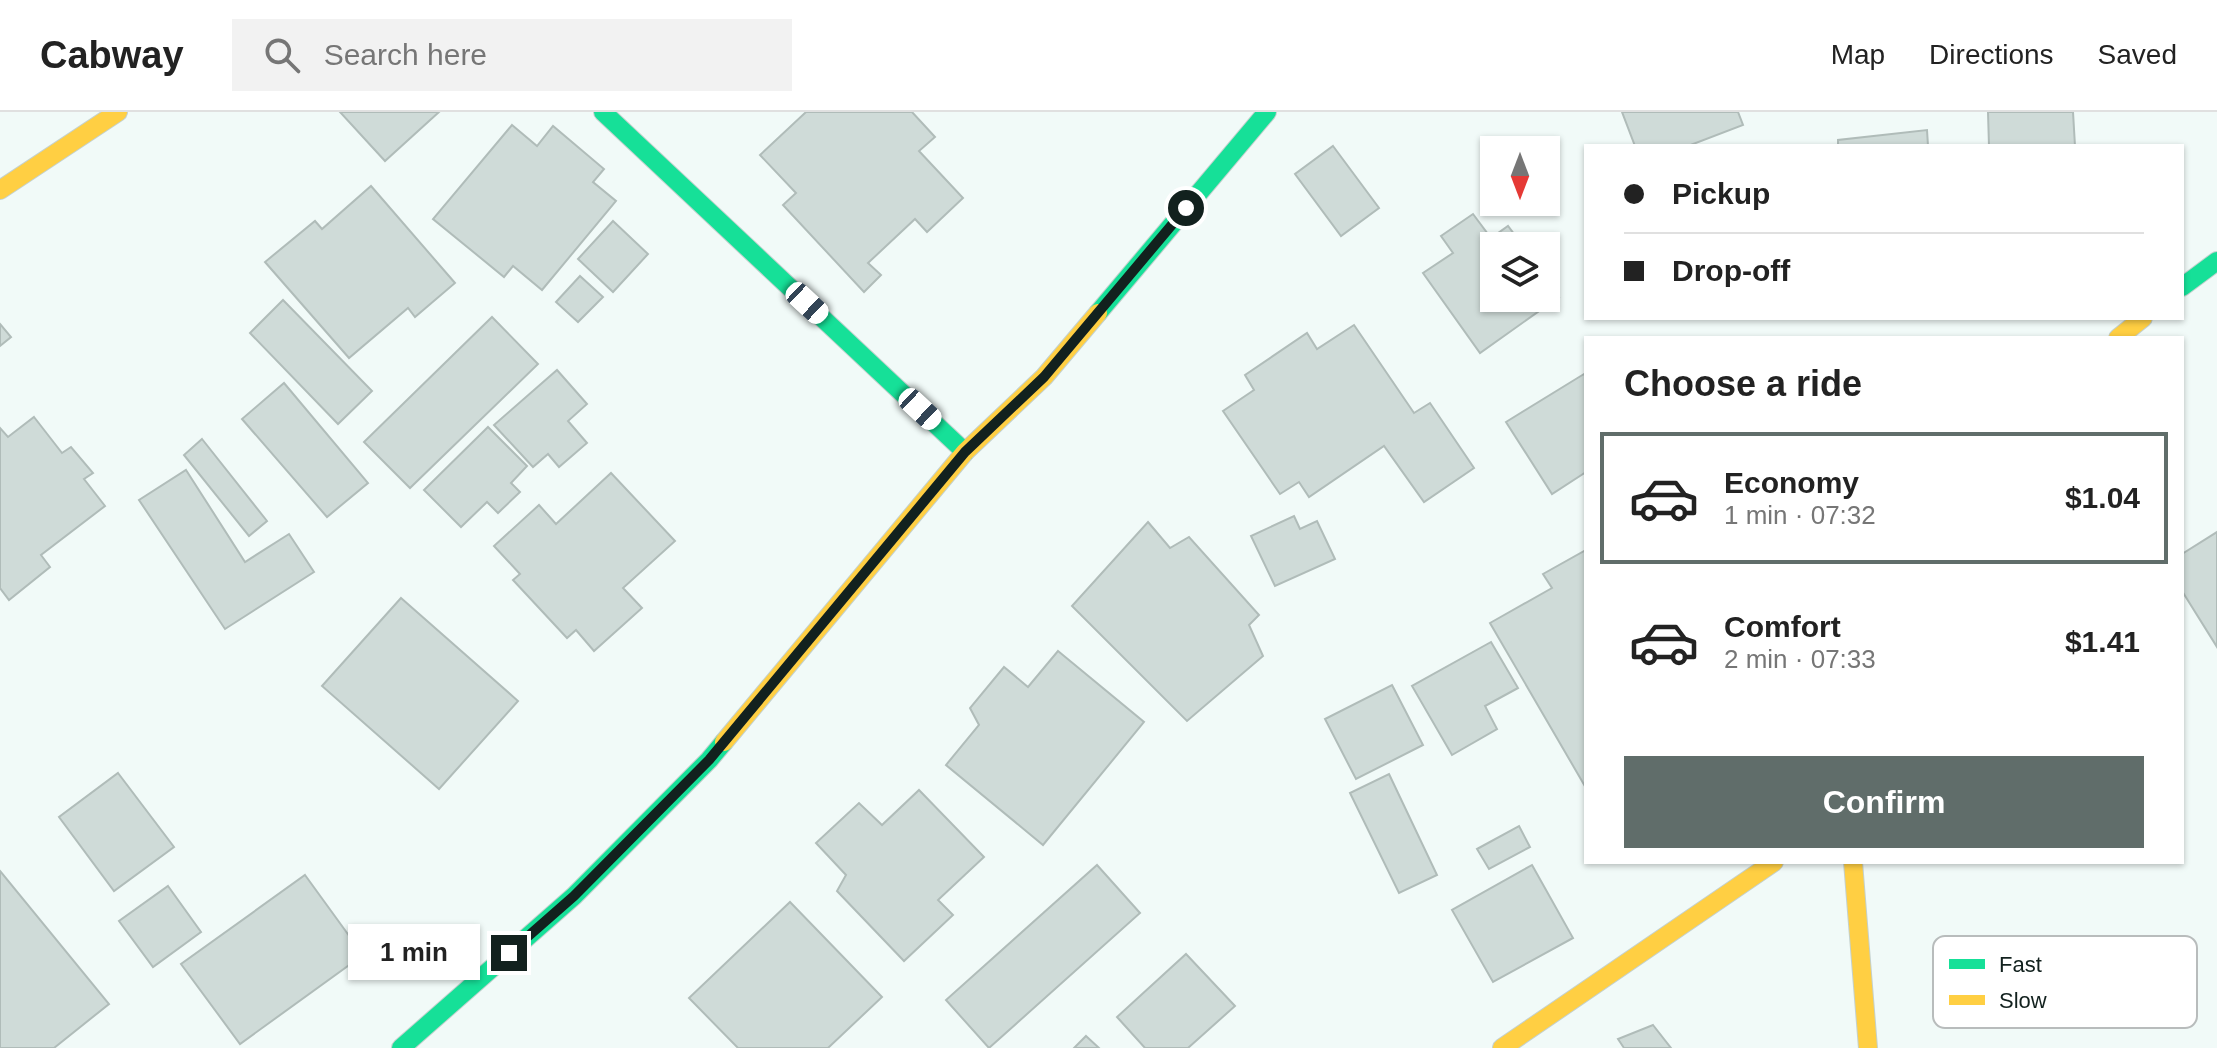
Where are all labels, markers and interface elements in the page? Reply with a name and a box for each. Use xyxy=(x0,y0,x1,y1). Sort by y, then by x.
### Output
search box xyxy=(232,19,792,91)
icon: search xyxy=(260,33,304,77)
text: Cabway xyxy=(40,34,184,76)
text: Search here xyxy=(324,38,487,71)
text: Map xyxy=(1831,39,1885,70)
text: Directions xyxy=(1929,39,2054,70)
text: Saved xyxy=(2098,39,2177,70)
north arrow xyxy=(1480,136,1560,216)
map controls xyxy=(1480,136,1560,312)
text: Pickup xyxy=(1672,177,1770,210)
route start xyxy=(1168,190,1204,226)
button: layers xyxy=(1480,232,1560,312)
text: Drop-off xyxy=(1672,254,1790,287)
car xyxy=(781,278,833,328)
text: Choose a ride xyxy=(1624,363,1862,404)
car xyxy=(894,384,946,434)
icon: car xyxy=(1628,462,1700,534)
text: Economy xyxy=(1724,466,1859,499)
text: $1.04 xyxy=(2065,481,2140,514)
text: 1 min · 07:32 xyxy=(1724,500,1876,530)
icon: car xyxy=(1628,606,1700,678)
text: Comfort xyxy=(1724,610,1841,643)
text: $1.41 xyxy=(2065,625,2140,658)
text: 2 min · 07:33 xyxy=(1724,644,1876,674)
button: Confirm xyxy=(1624,756,2144,848)
callout: 1 min xyxy=(349,925,481,981)
route end xyxy=(491,935,527,971)
legend xyxy=(1933,936,2197,1028)
text: 1 min xyxy=(380,937,448,967)
text: Fast xyxy=(1999,952,2042,977)
text: Slow xyxy=(1999,988,2047,1013)

